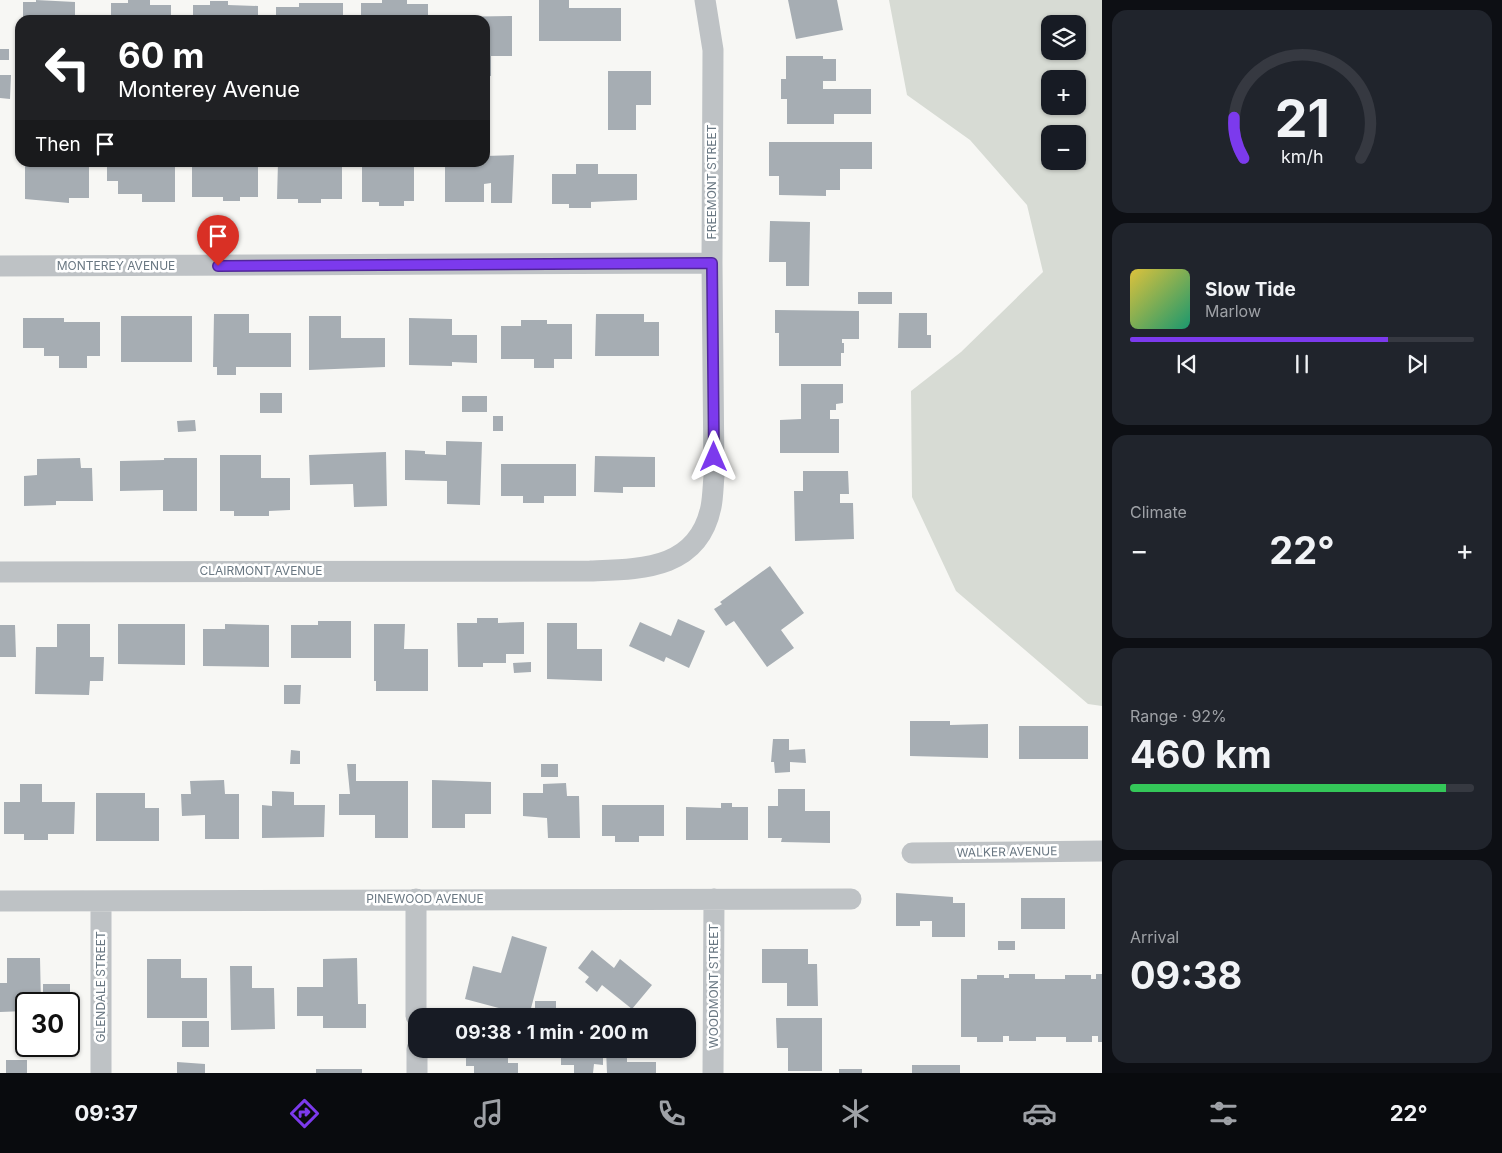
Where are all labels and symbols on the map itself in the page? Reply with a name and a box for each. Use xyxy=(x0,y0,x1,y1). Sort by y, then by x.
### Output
street label: FREEMONT STREET xyxy=(704,124,719,239)
pin xyxy=(197,215,239,266)
street label: MONTEREY AVENUE xyxy=(57,258,175,273)
position arrow xyxy=(687,430,739,482)
street label: CLAIRMONT AVENUE xyxy=(199,563,323,578)
street label: WALKER AVENUE xyxy=(957,843,1057,860)
street label: PINEWOOD AVENUE xyxy=(366,891,484,906)
street label: WOODMONT STREET xyxy=(706,924,721,1048)
street label: GLENDALE STREET xyxy=(93,931,108,1043)
speed limit sign: 30 xyxy=(15,992,80,1057)

